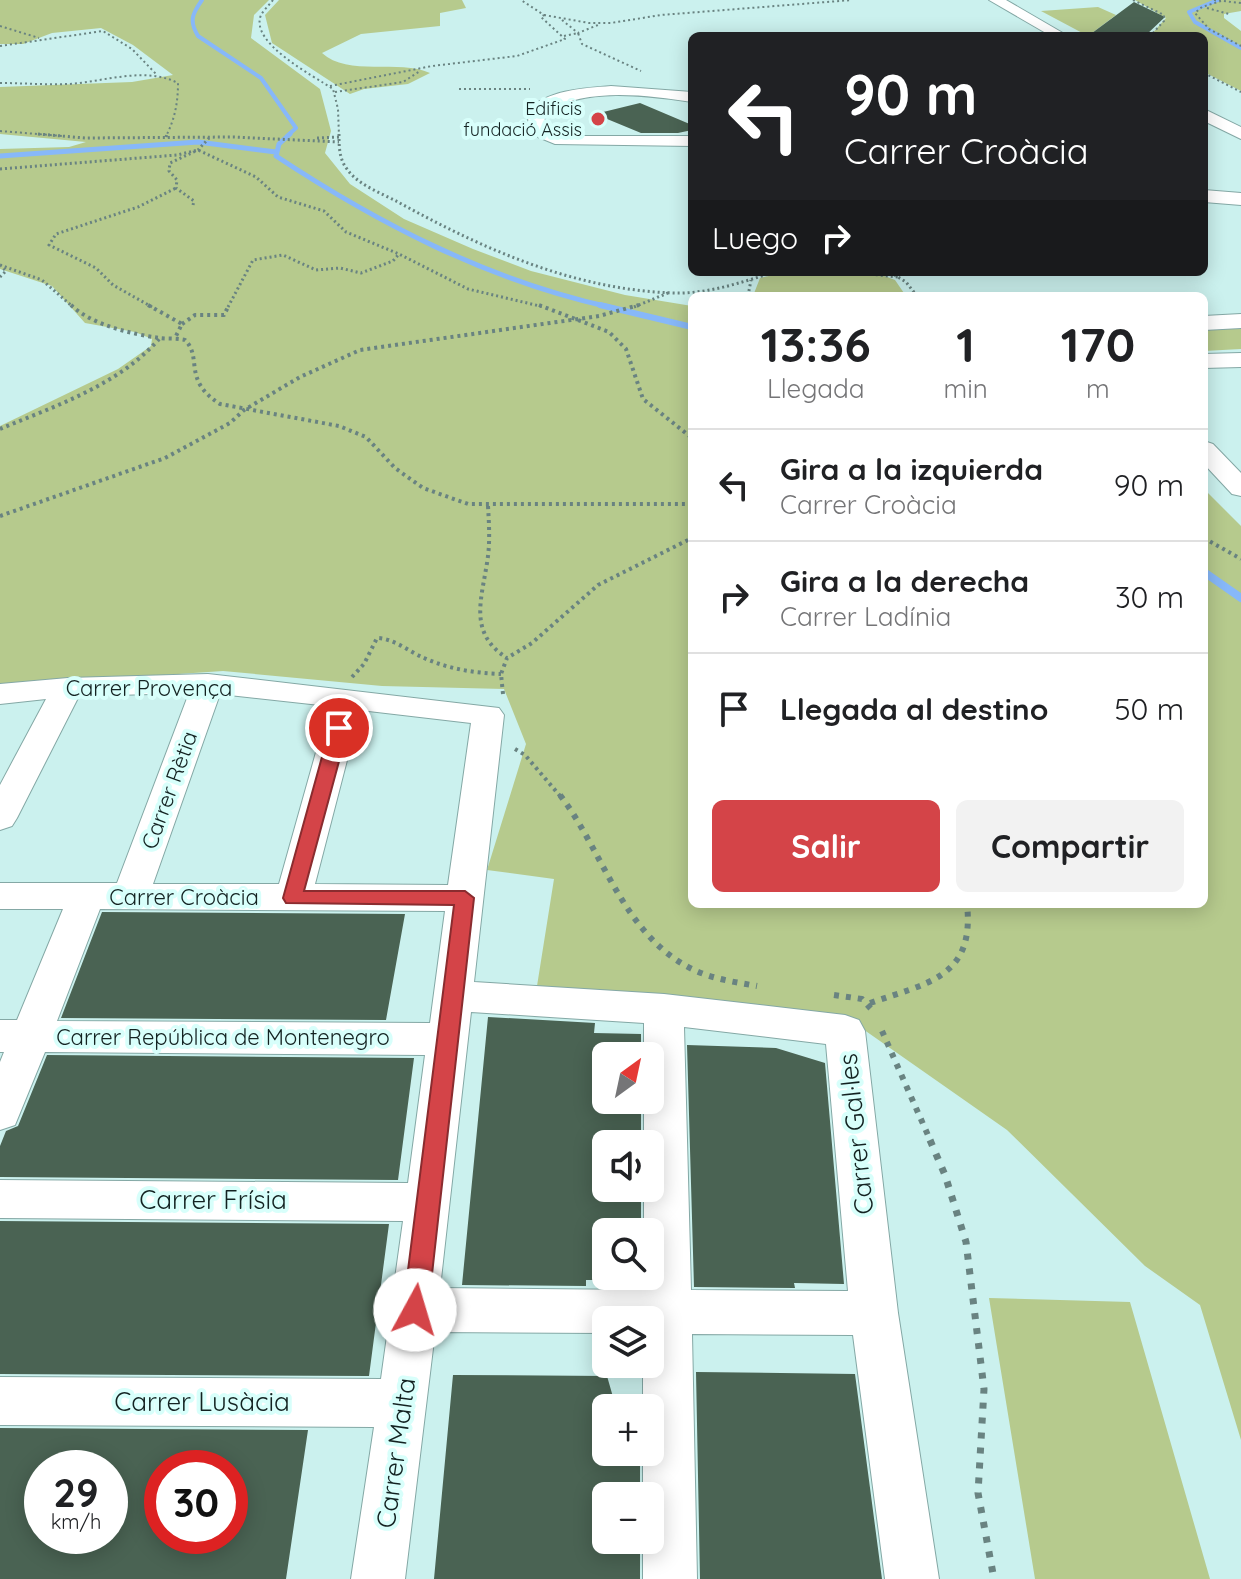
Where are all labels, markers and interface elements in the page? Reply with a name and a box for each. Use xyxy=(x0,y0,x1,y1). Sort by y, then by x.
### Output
text: 90 m xyxy=(844,59,978,129)
icon: left xyxy=(712,64,816,168)
place label: Edificis fundació Assis xyxy=(463,97,582,141)
marker: Edificis fundació Assis xyxy=(589,110,607,128)
text: Carrer Croàcia xyxy=(844,128,1089,173)
icon: right xyxy=(814,216,858,260)
text: Luego xyxy=(712,219,798,257)
text: 13:36 xyxy=(761,314,871,374)
text: 1 xyxy=(956,314,975,374)
text: 170 xyxy=(1061,314,1135,374)
text: Llegada xyxy=(767,372,865,405)
text: min xyxy=(944,372,988,405)
text: m xyxy=(1086,372,1110,405)
text: Gira a la izquierda xyxy=(780,450,1043,488)
icon: left xyxy=(712,463,756,507)
text: 90 m xyxy=(1114,466,1184,504)
text: Carrer Croàcia xyxy=(780,488,957,521)
text: Gira a la derecha xyxy=(780,562,1029,600)
icon: right xyxy=(712,575,756,619)
text: 30 m xyxy=(1115,578,1184,616)
text: Carrer Ladínia xyxy=(780,600,951,633)
street label: Carrer Provença xyxy=(66,674,232,702)
icon: arrive xyxy=(712,687,756,731)
text: Llegada al destino xyxy=(780,690,1048,728)
text: 50 m xyxy=(1114,690,1184,728)
pin xyxy=(305,694,373,762)
icon: arrive xyxy=(317,706,361,750)
street label: Carrer Rètia xyxy=(135,727,203,853)
button: Salir xyxy=(712,800,940,892)
button: Compartir xyxy=(956,800,1184,892)
street label: Carrer Croàcia xyxy=(109,883,259,911)
street label: Carrer República de Montenegro xyxy=(56,1023,390,1051)
north arrow xyxy=(592,1042,664,1114)
map controls xyxy=(592,1042,664,1554)
street label: Carrer Gal·les xyxy=(831,1052,880,1216)
button: sound xyxy=(592,1130,664,1202)
street label: Carrer Frísia xyxy=(139,1183,287,1216)
button: search xyxy=(592,1218,664,1290)
position arrow xyxy=(373,1268,457,1352)
button: layers xyxy=(592,1306,664,1378)
street label: Carrer Malta xyxy=(369,1376,422,1530)
street label: Carrer Lusàcia xyxy=(114,1385,290,1418)
button: + xyxy=(592,1394,664,1466)
speed limit sign: 30 xyxy=(144,1450,248,1554)
text: 29 xyxy=(53,1467,99,1517)
button: − xyxy=(592,1482,664,1554)
text: km/h xyxy=(51,1509,101,1534)

